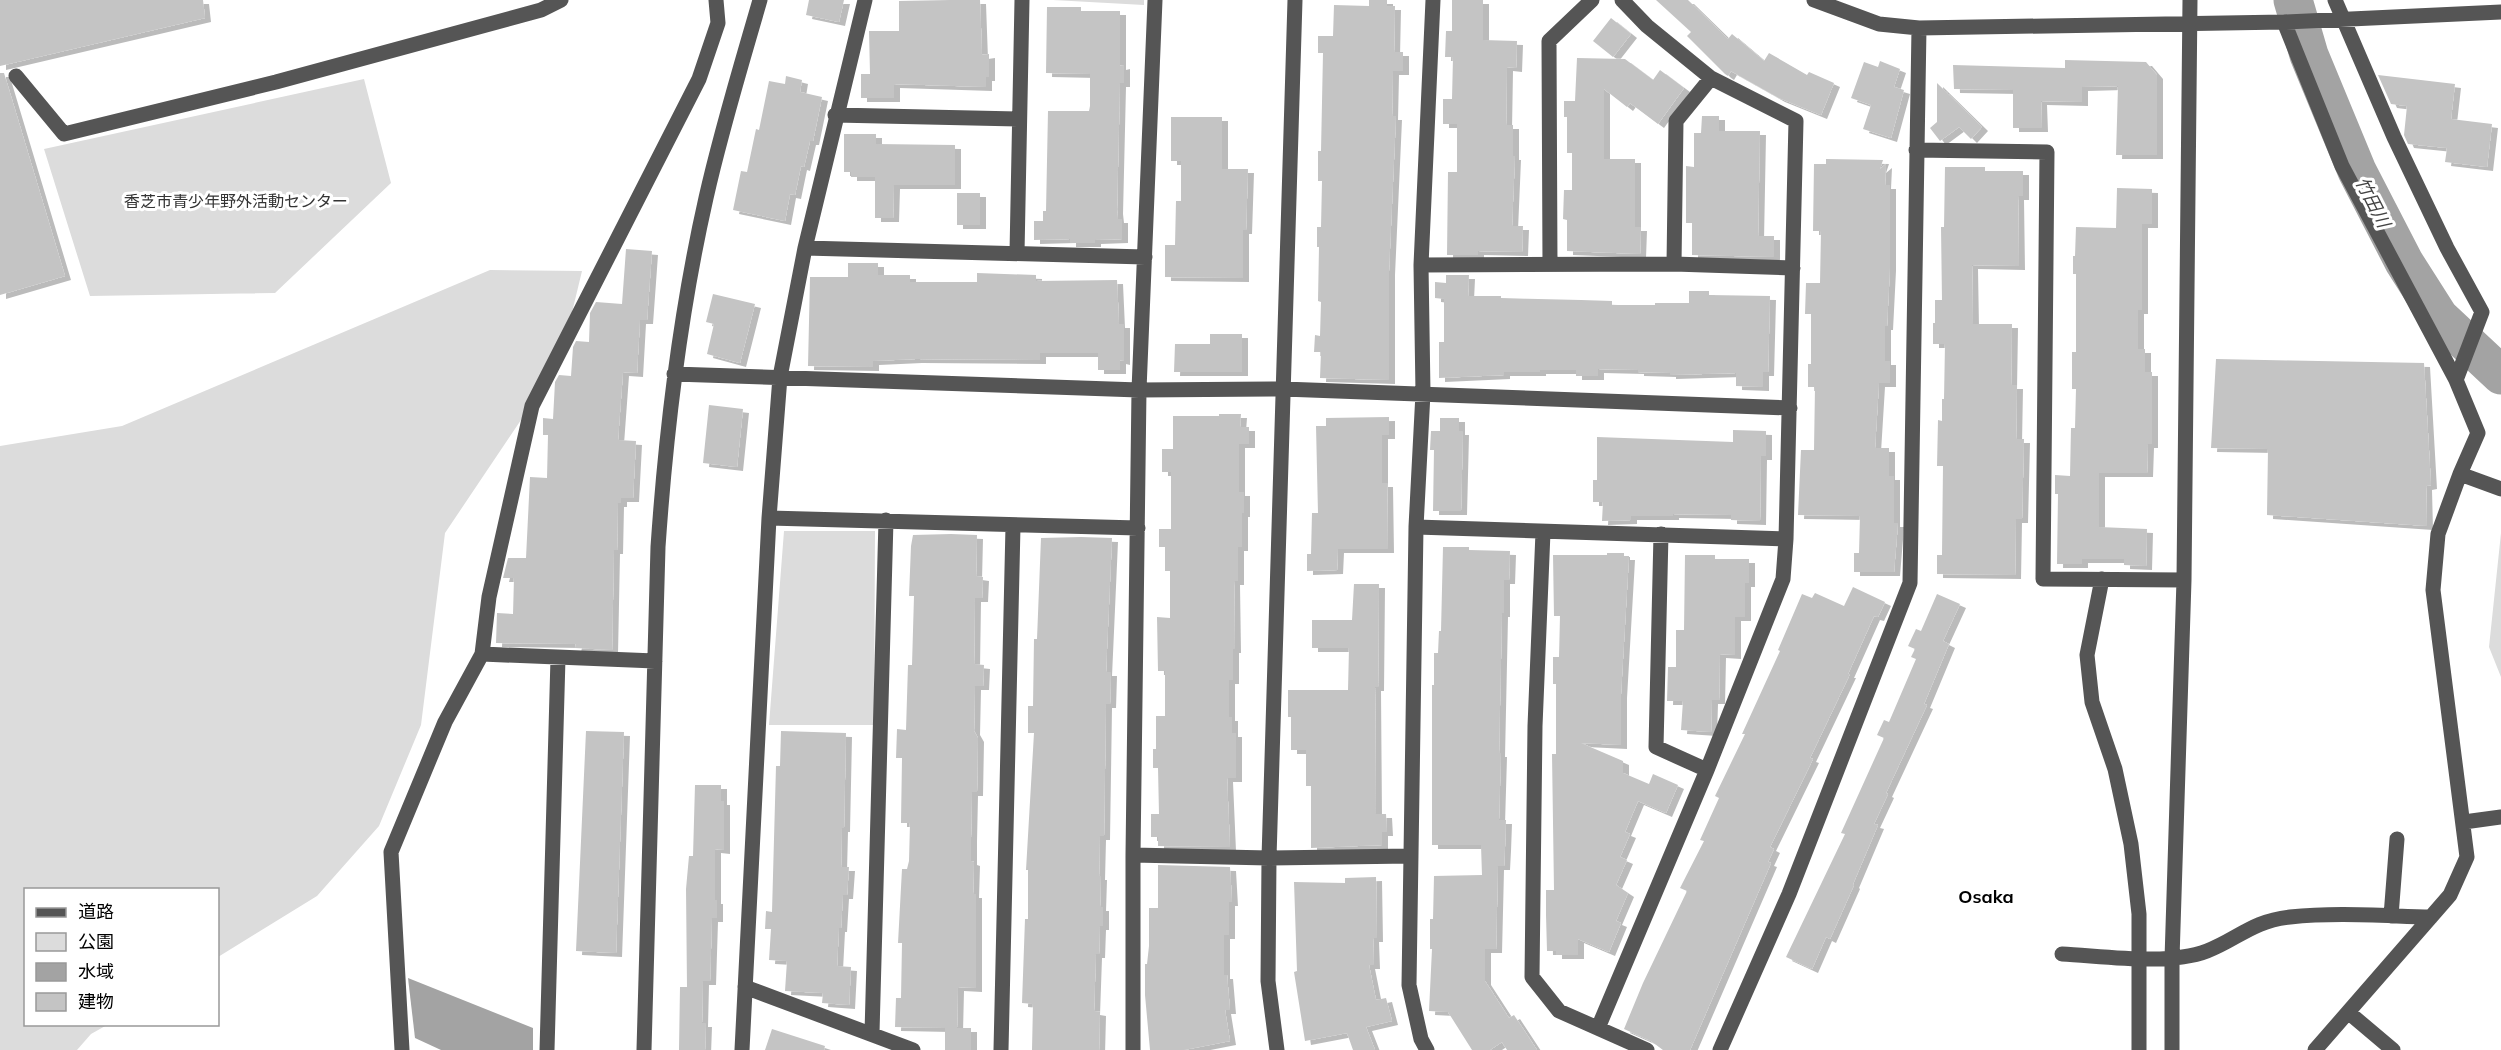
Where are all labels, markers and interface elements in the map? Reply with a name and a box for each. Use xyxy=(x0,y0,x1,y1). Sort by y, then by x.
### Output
water label: 竹田川 xyxy=(2350,173,2396,233)
park label: 香芝市青少年野外活動センター xyxy=(124,191,348,211)
district label: Osaka xyxy=(1958,885,2014,908)
legend xyxy=(24,888,219,1026)
text: 道路 xyxy=(78,900,114,923)
text: 公園 xyxy=(78,930,114,953)
text: 水域 xyxy=(78,960,114,983)
text: 建物 xyxy=(78,990,114,1013)

